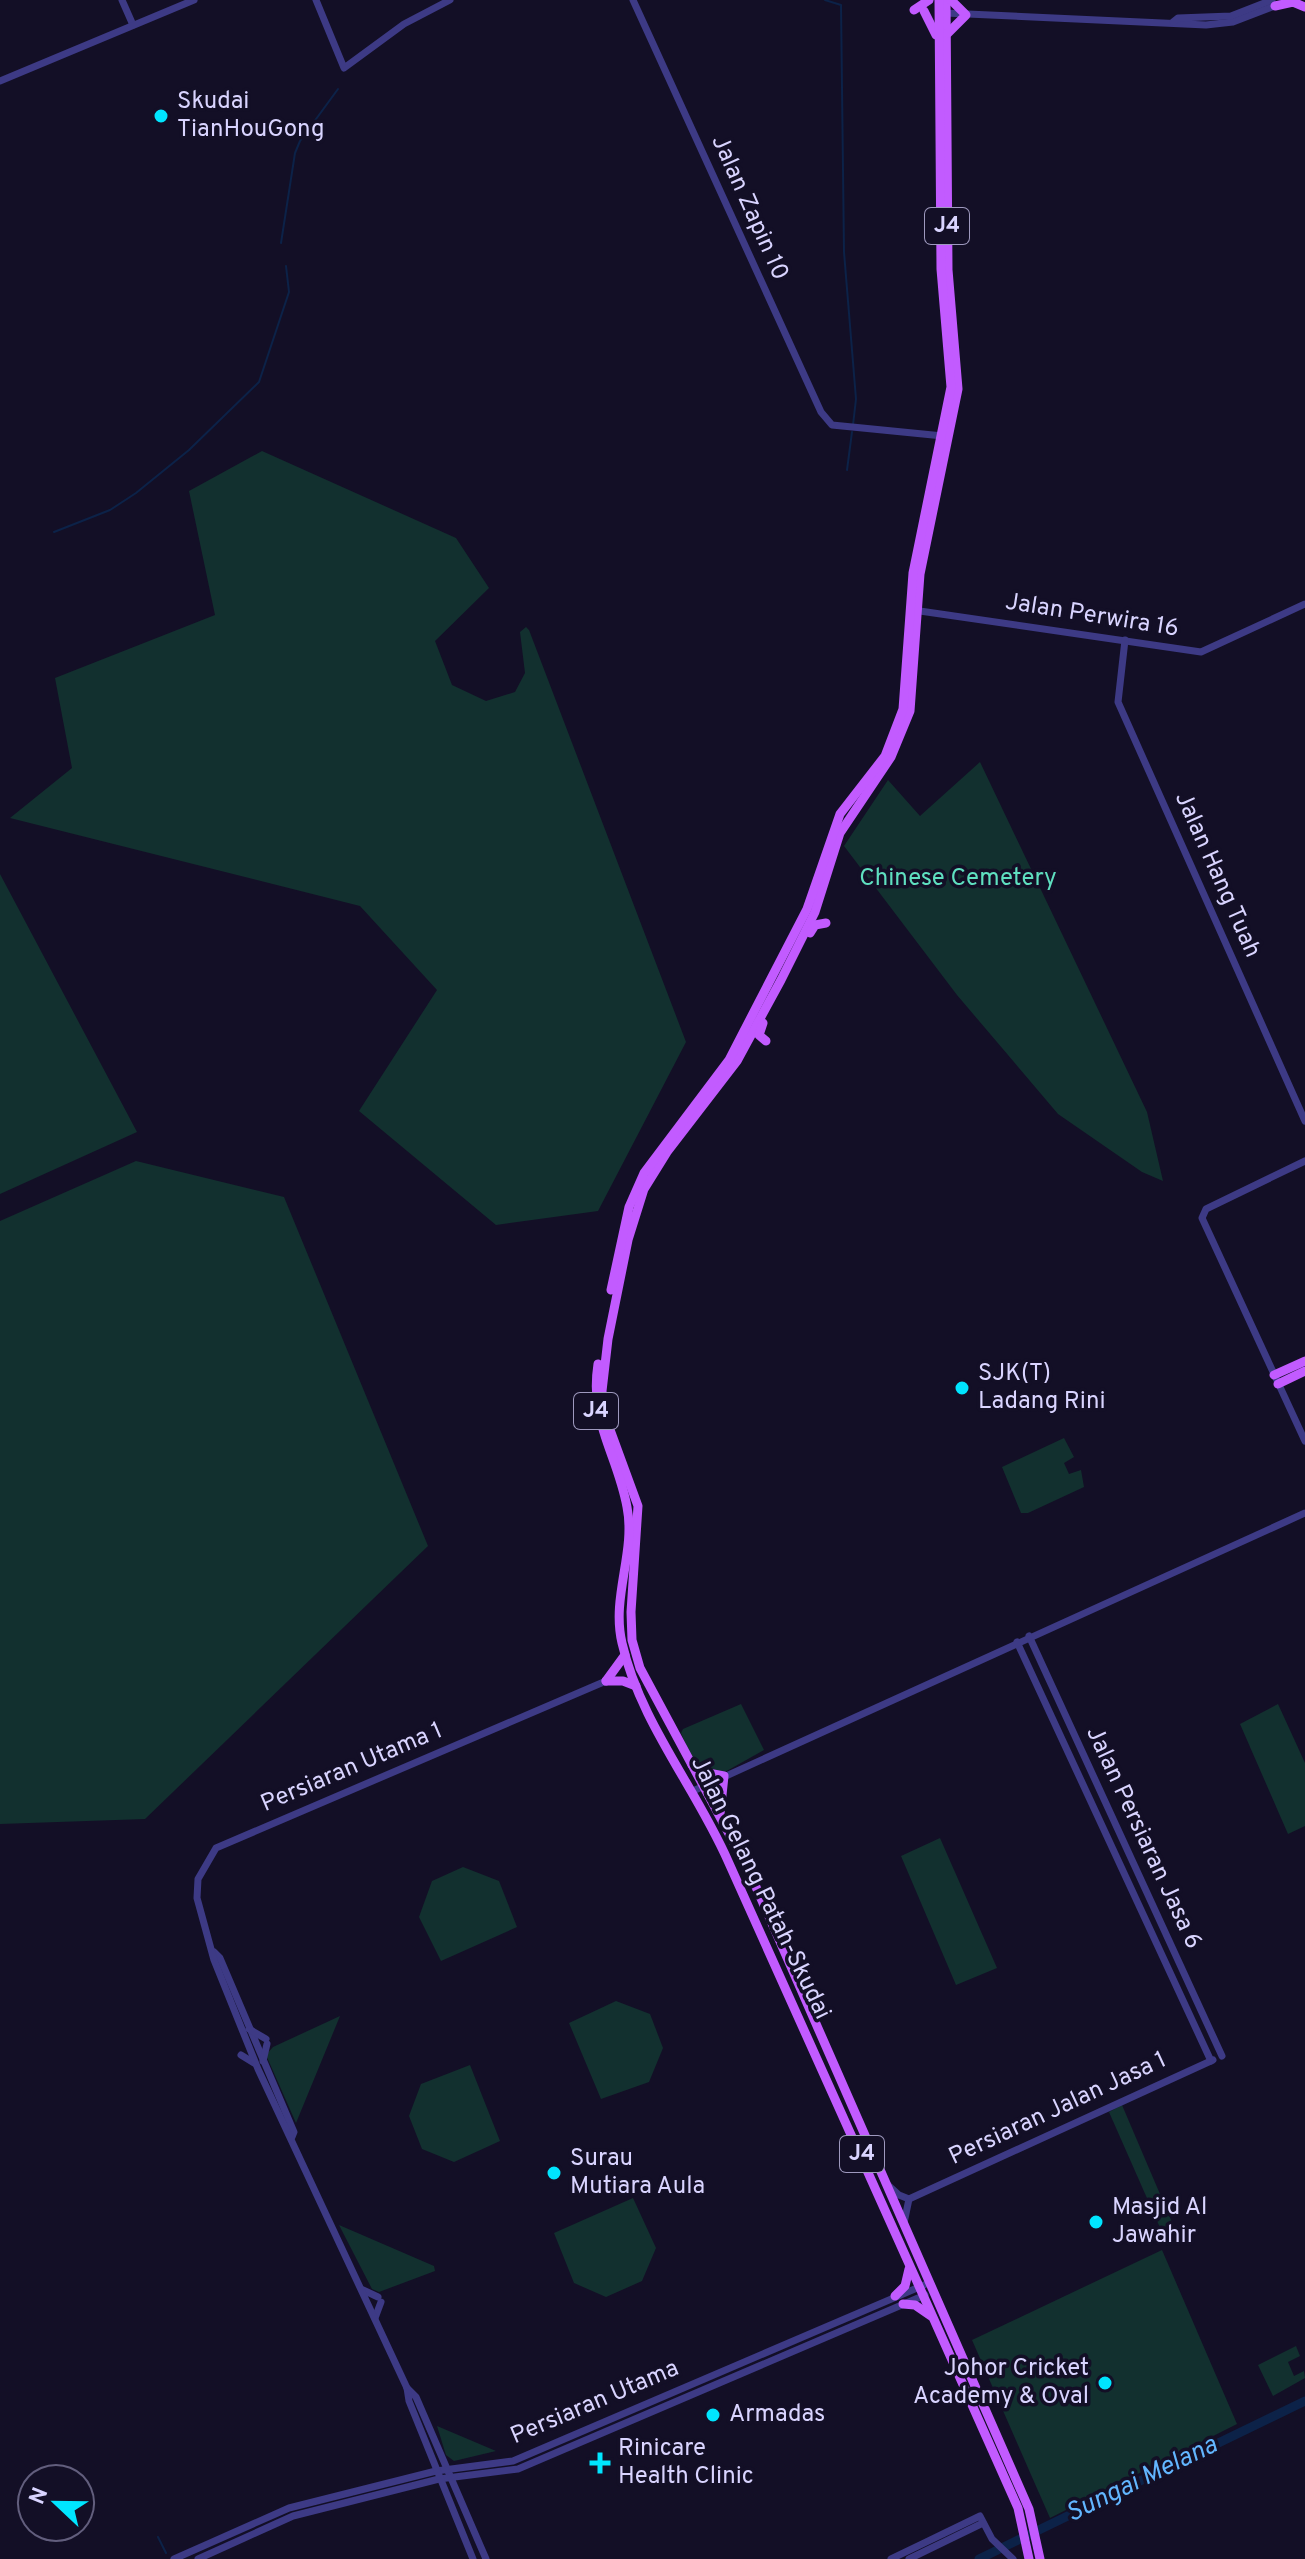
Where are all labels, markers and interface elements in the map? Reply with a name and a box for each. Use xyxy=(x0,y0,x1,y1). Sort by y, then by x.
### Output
place label: Skudai TianHouGong xyxy=(177,87,324,145)
marker: Skudai TianHouGong xyxy=(152,107,170,125)
street label: Jalan Zapin 10 xyxy=(704,131,794,285)
road number: J4 xyxy=(925,208,969,244)
street label: Jalan Perwira 16 xyxy=(1003,587,1181,645)
street label: Jalan Hang Tuah xyxy=(1167,788,1267,962)
park label: Chinese Cemetery xyxy=(859,864,1057,894)
place label: SJK(T) Ladang Rini xyxy=(978,1359,1106,1417)
marker: SJK(T) Ladang Rini xyxy=(953,1379,971,1397)
road number: J4 xyxy=(574,1393,618,1429)
street label: Persiaran Utama 1 xyxy=(257,1716,447,1820)
street label: Jalan Persiaran Jasa 6 xyxy=(1078,1722,1208,1954)
street label: Jalan Gelang Patah-Skudai xyxy=(683,1751,837,2025)
street label: Persiaran Jalan Jasa 1 xyxy=(944,2045,1172,2173)
road number: J4 xyxy=(840,2136,884,2172)
place label: Surau Mutiara Aula xyxy=(570,2144,705,2202)
marker: Surau Mutiara Aula xyxy=(545,2164,563,2182)
place label: Masjid Al Jawahir xyxy=(1112,2193,1207,2251)
marker: Masjid Al Jawahir xyxy=(1087,2213,1105,2231)
street label: Persiaran Utama xyxy=(506,2354,684,2452)
place label: Johor Cricket Academy & Oval xyxy=(913,2354,1089,2412)
marker: Johor Cricket Academy & Oval xyxy=(1096,2374,1114,2392)
place label: Armadas xyxy=(729,2400,825,2430)
marker: Armadas xyxy=(704,2406,722,2424)
water label: Sungai Melana xyxy=(1061,2429,1224,2531)
place label: Rinicare Health Clinic xyxy=(618,2434,754,2492)
marker: Rinicare Health Clinic xyxy=(589,2452,611,2474)
north arrow xyxy=(16,2463,96,2543)
text: N xyxy=(24,2484,55,2509)

